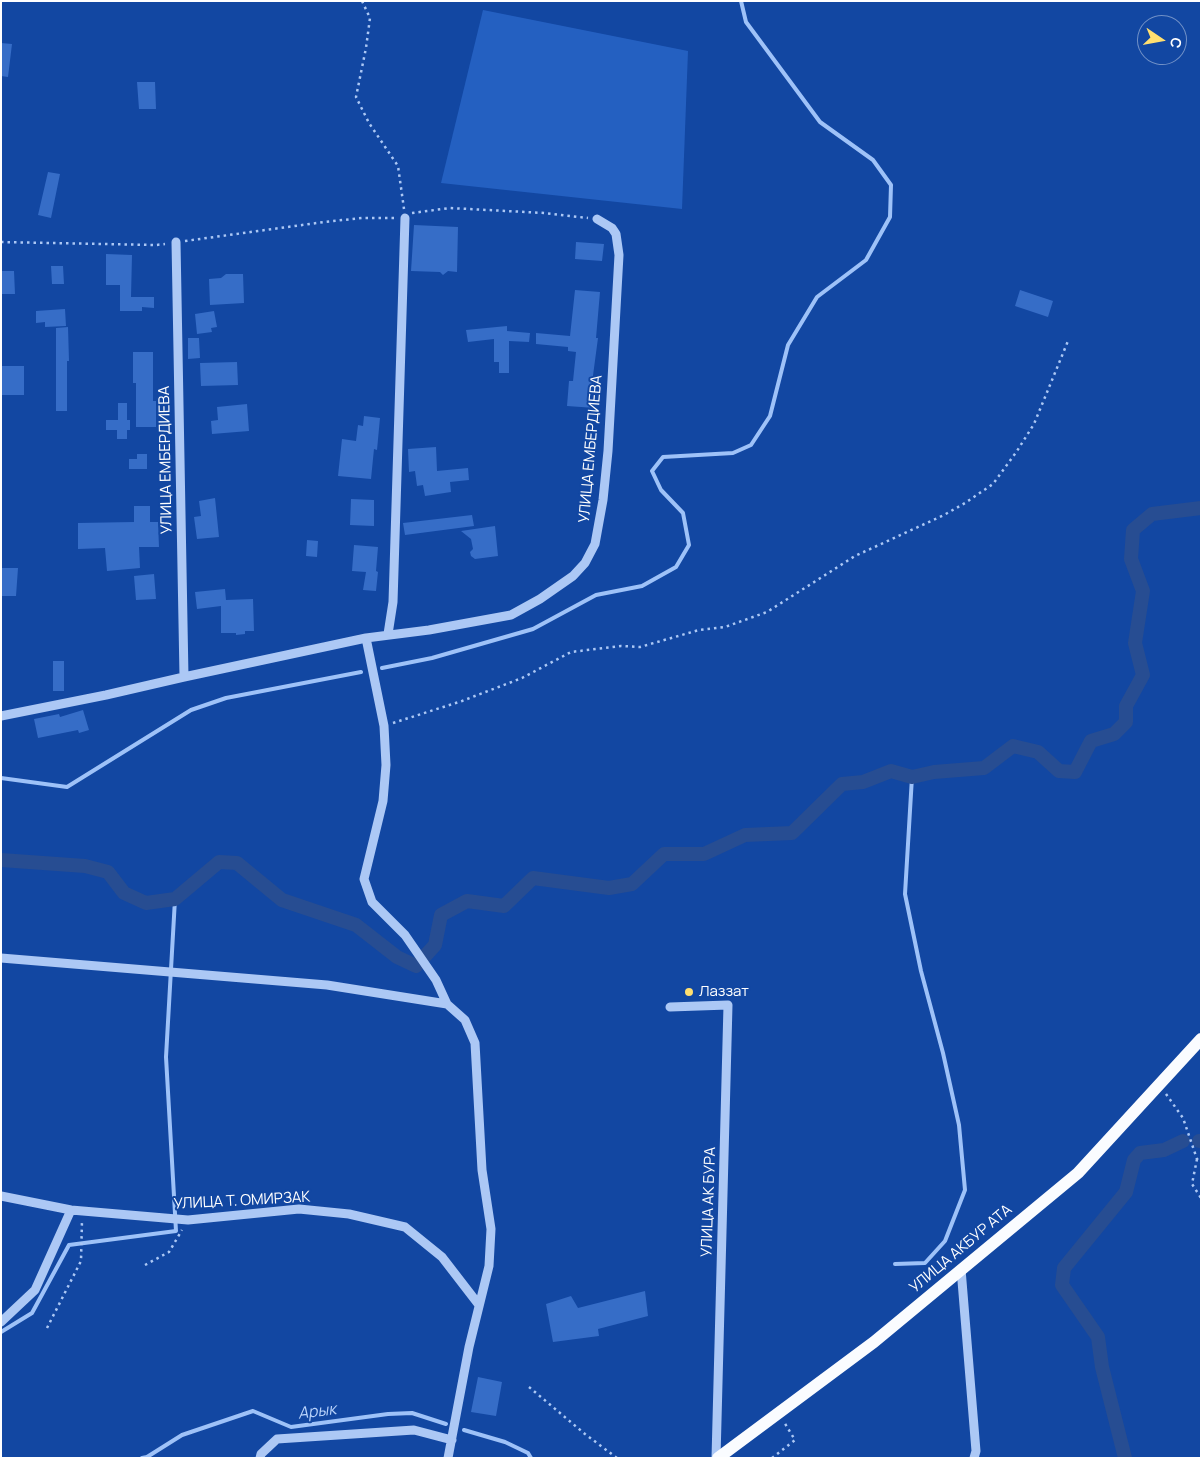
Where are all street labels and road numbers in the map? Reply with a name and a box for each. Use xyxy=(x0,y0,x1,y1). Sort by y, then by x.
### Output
street label: УЛИЦА ЕМБЕРДИЕВА xyxy=(576,374,606,524)
street label: УЛИЦА ЕМБЕРДИЕВА xyxy=(156,386,176,534)
street label: УЛИЦА АК БУРА xyxy=(698,1147,720,1257)
street label: УЛИЦА Т. ОМИРЗАК xyxy=(173,1188,311,1214)
street label: УЛИЦА АКБУР АТА xyxy=(906,1201,1016,1297)

